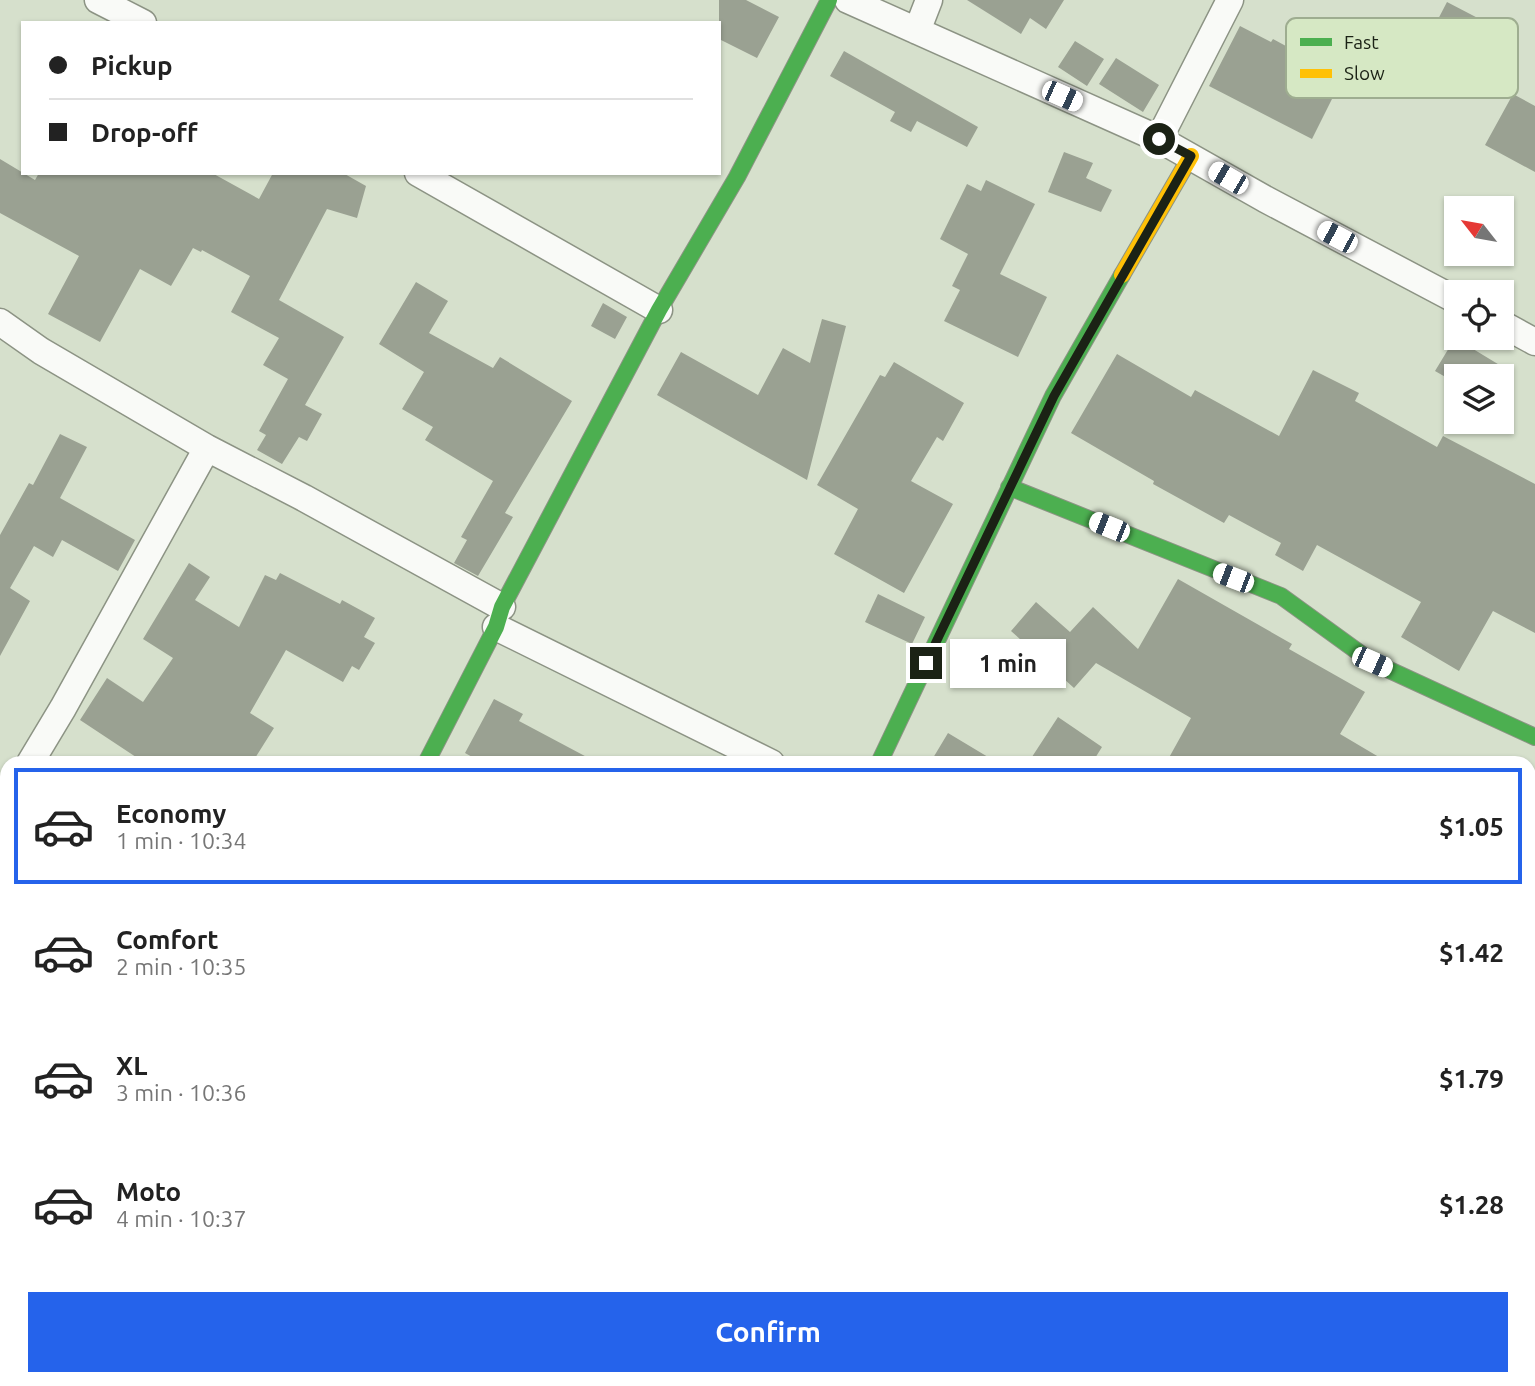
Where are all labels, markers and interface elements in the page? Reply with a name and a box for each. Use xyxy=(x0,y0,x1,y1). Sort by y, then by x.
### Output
legend xyxy=(1286,18,1518,98)
text: Fast xyxy=(1344,31,1379,53)
text: Pickup xyxy=(91,51,173,80)
text: Slow xyxy=(1344,62,1385,84)
car xyxy=(1039,78,1086,114)
text: Drop-off xyxy=(91,118,198,147)
route start xyxy=(1143,123,1175,155)
car xyxy=(1205,158,1252,198)
north arrow xyxy=(1444,196,1514,266)
map controls xyxy=(1444,196,1514,434)
car xyxy=(1314,218,1361,256)
button: locate xyxy=(1444,280,1514,350)
button: layers xyxy=(1444,364,1514,434)
car xyxy=(1086,509,1133,545)
car xyxy=(1210,561,1257,595)
callout: 1 min xyxy=(950,638,1066,688)
car xyxy=(1349,644,1396,680)
route end xyxy=(910,647,942,679)
text: 1 min xyxy=(979,651,1037,676)
icon: car xyxy=(32,795,95,858)
text: Economy xyxy=(116,799,226,828)
text: $1.05 xyxy=(1439,812,1504,841)
text: 1 min · 10:34 xyxy=(116,828,247,853)
icon: car xyxy=(32,921,95,984)
text: Comfort xyxy=(116,925,219,954)
text: $1.42 xyxy=(1439,938,1504,967)
text: 2 min · 10:35 xyxy=(116,954,247,979)
icon: car xyxy=(32,1047,95,1110)
text: XL xyxy=(116,1051,147,1080)
text: $1.79 xyxy=(1439,1064,1504,1093)
text: 3 min · 10:36 xyxy=(116,1080,247,1105)
icon: car xyxy=(32,1173,95,1236)
text: Moto xyxy=(116,1177,181,1206)
text: $1.28 xyxy=(1439,1190,1504,1219)
text: 4 min · 10:37 xyxy=(116,1206,247,1231)
button: Confirm xyxy=(28,1292,1508,1372)

